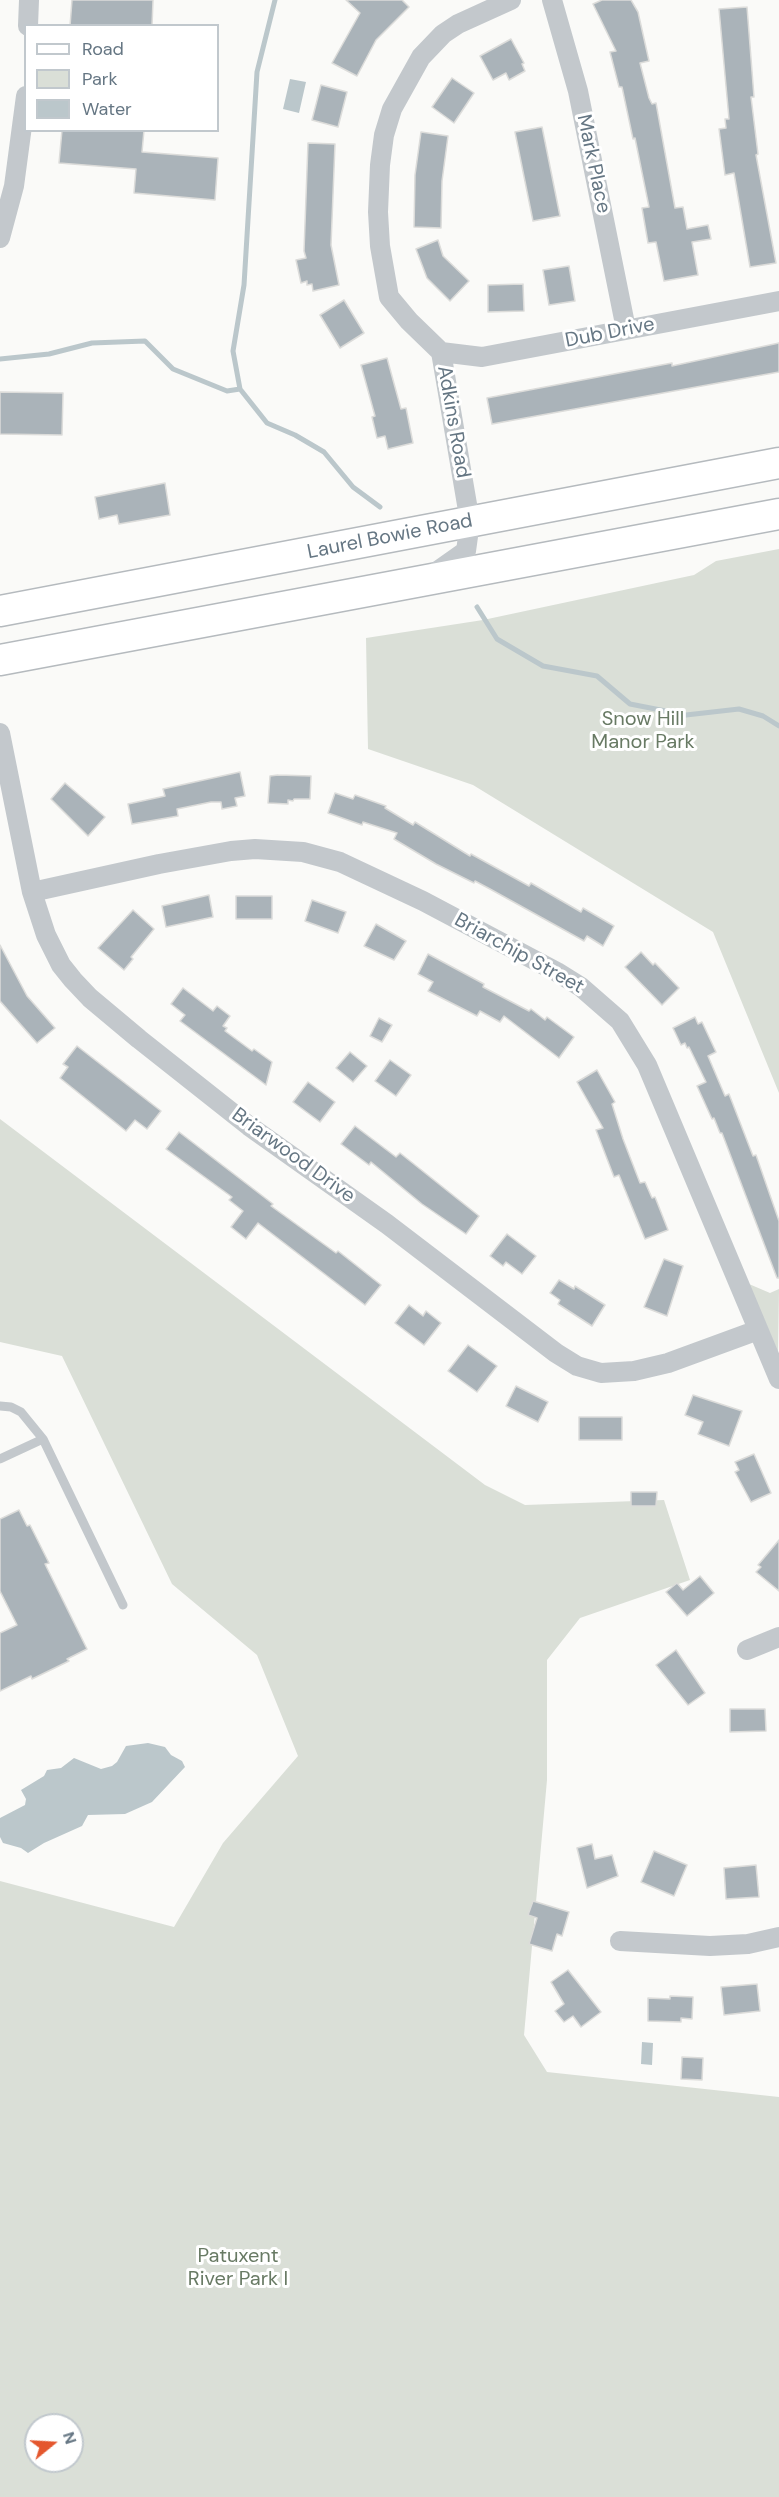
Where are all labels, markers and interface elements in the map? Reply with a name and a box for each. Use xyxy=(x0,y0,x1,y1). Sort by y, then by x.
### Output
legend xyxy=(24,24,219,132)
text: Road xyxy=(82,37,124,61)
text: Park xyxy=(82,67,118,91)
text: Water xyxy=(82,97,132,121)
street label: Mark Place xyxy=(571,112,615,216)
street label: Dub Drive xyxy=(563,313,657,353)
street label: Adkins Road xyxy=(431,364,475,480)
street label: Laurel Bowie Road xyxy=(305,509,475,565)
park label: Snow Hill Manor Park xyxy=(591,708,695,755)
street label: Briarchip Street xyxy=(450,908,588,1000)
street label: Briarwood Drive xyxy=(227,1103,359,1209)
park label: Patuxent River Park I xyxy=(188,2245,288,2292)
north arrow xyxy=(24,2413,84,2473)
text: N xyxy=(58,2429,81,2447)

